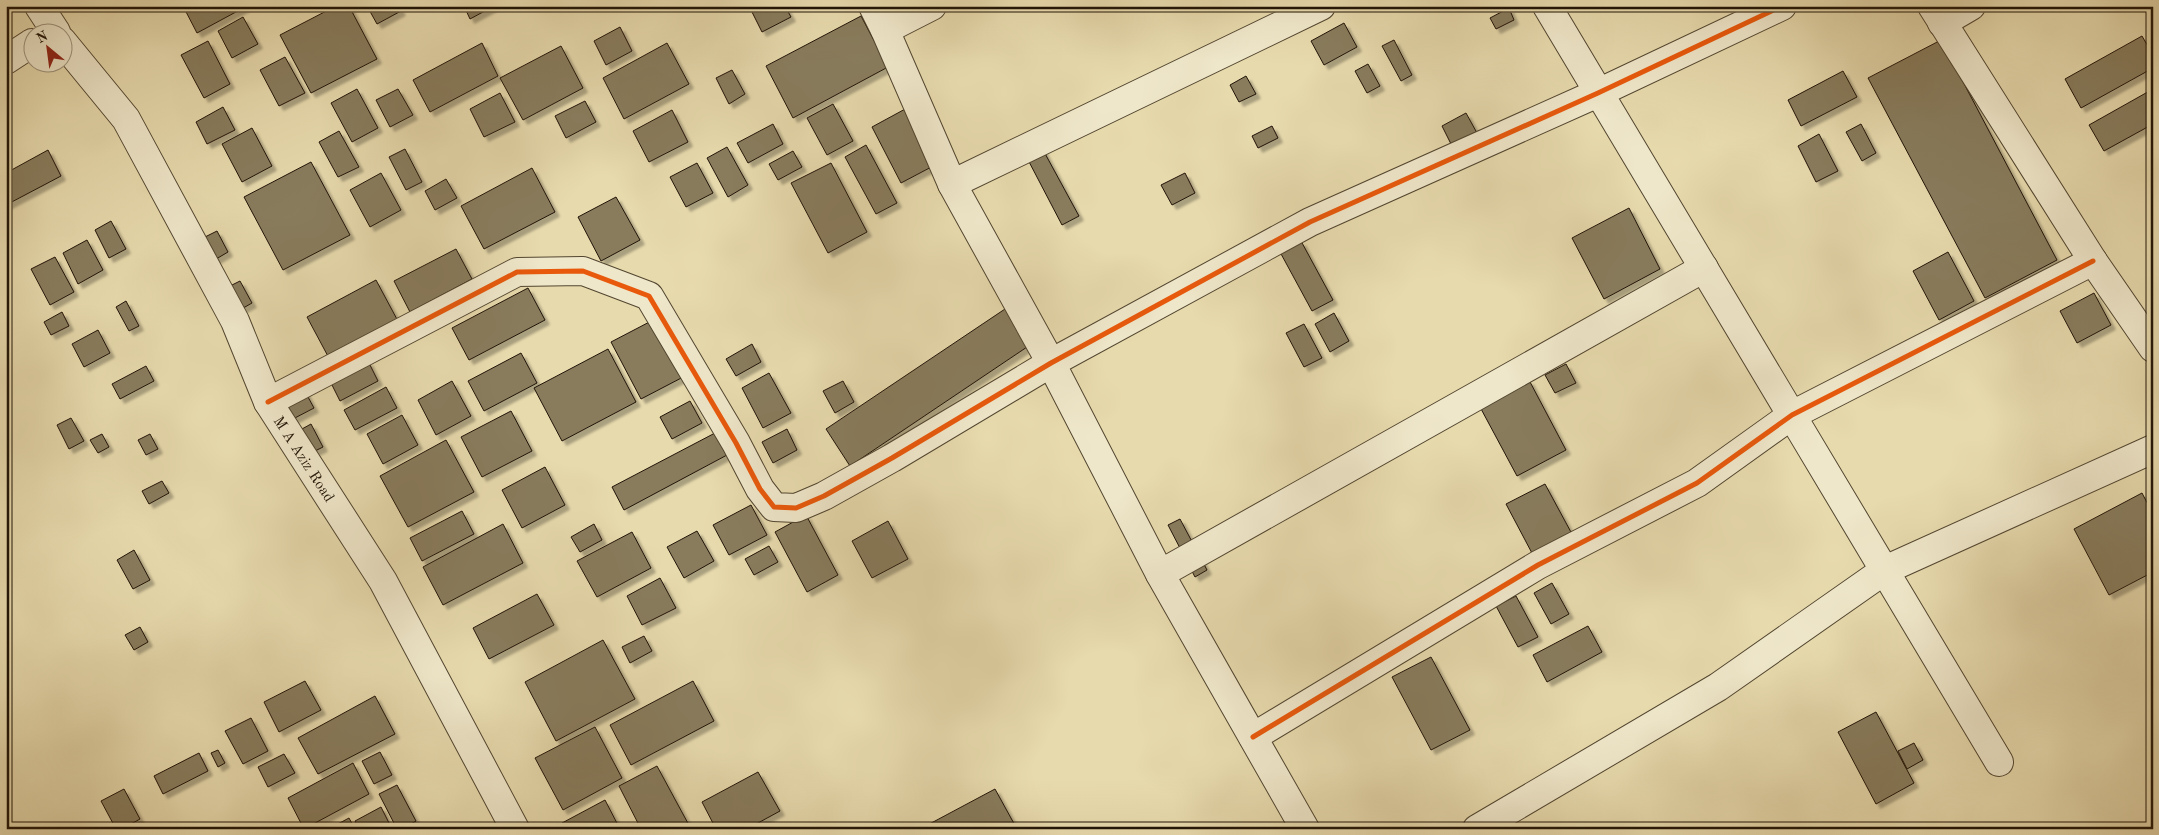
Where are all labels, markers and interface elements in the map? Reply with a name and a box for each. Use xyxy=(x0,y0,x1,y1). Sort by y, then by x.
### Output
north arrow xyxy=(22,22,72,72)
text: N xyxy=(34,29,51,46)
street label: M A Aziz Road xyxy=(270,414,336,505)

